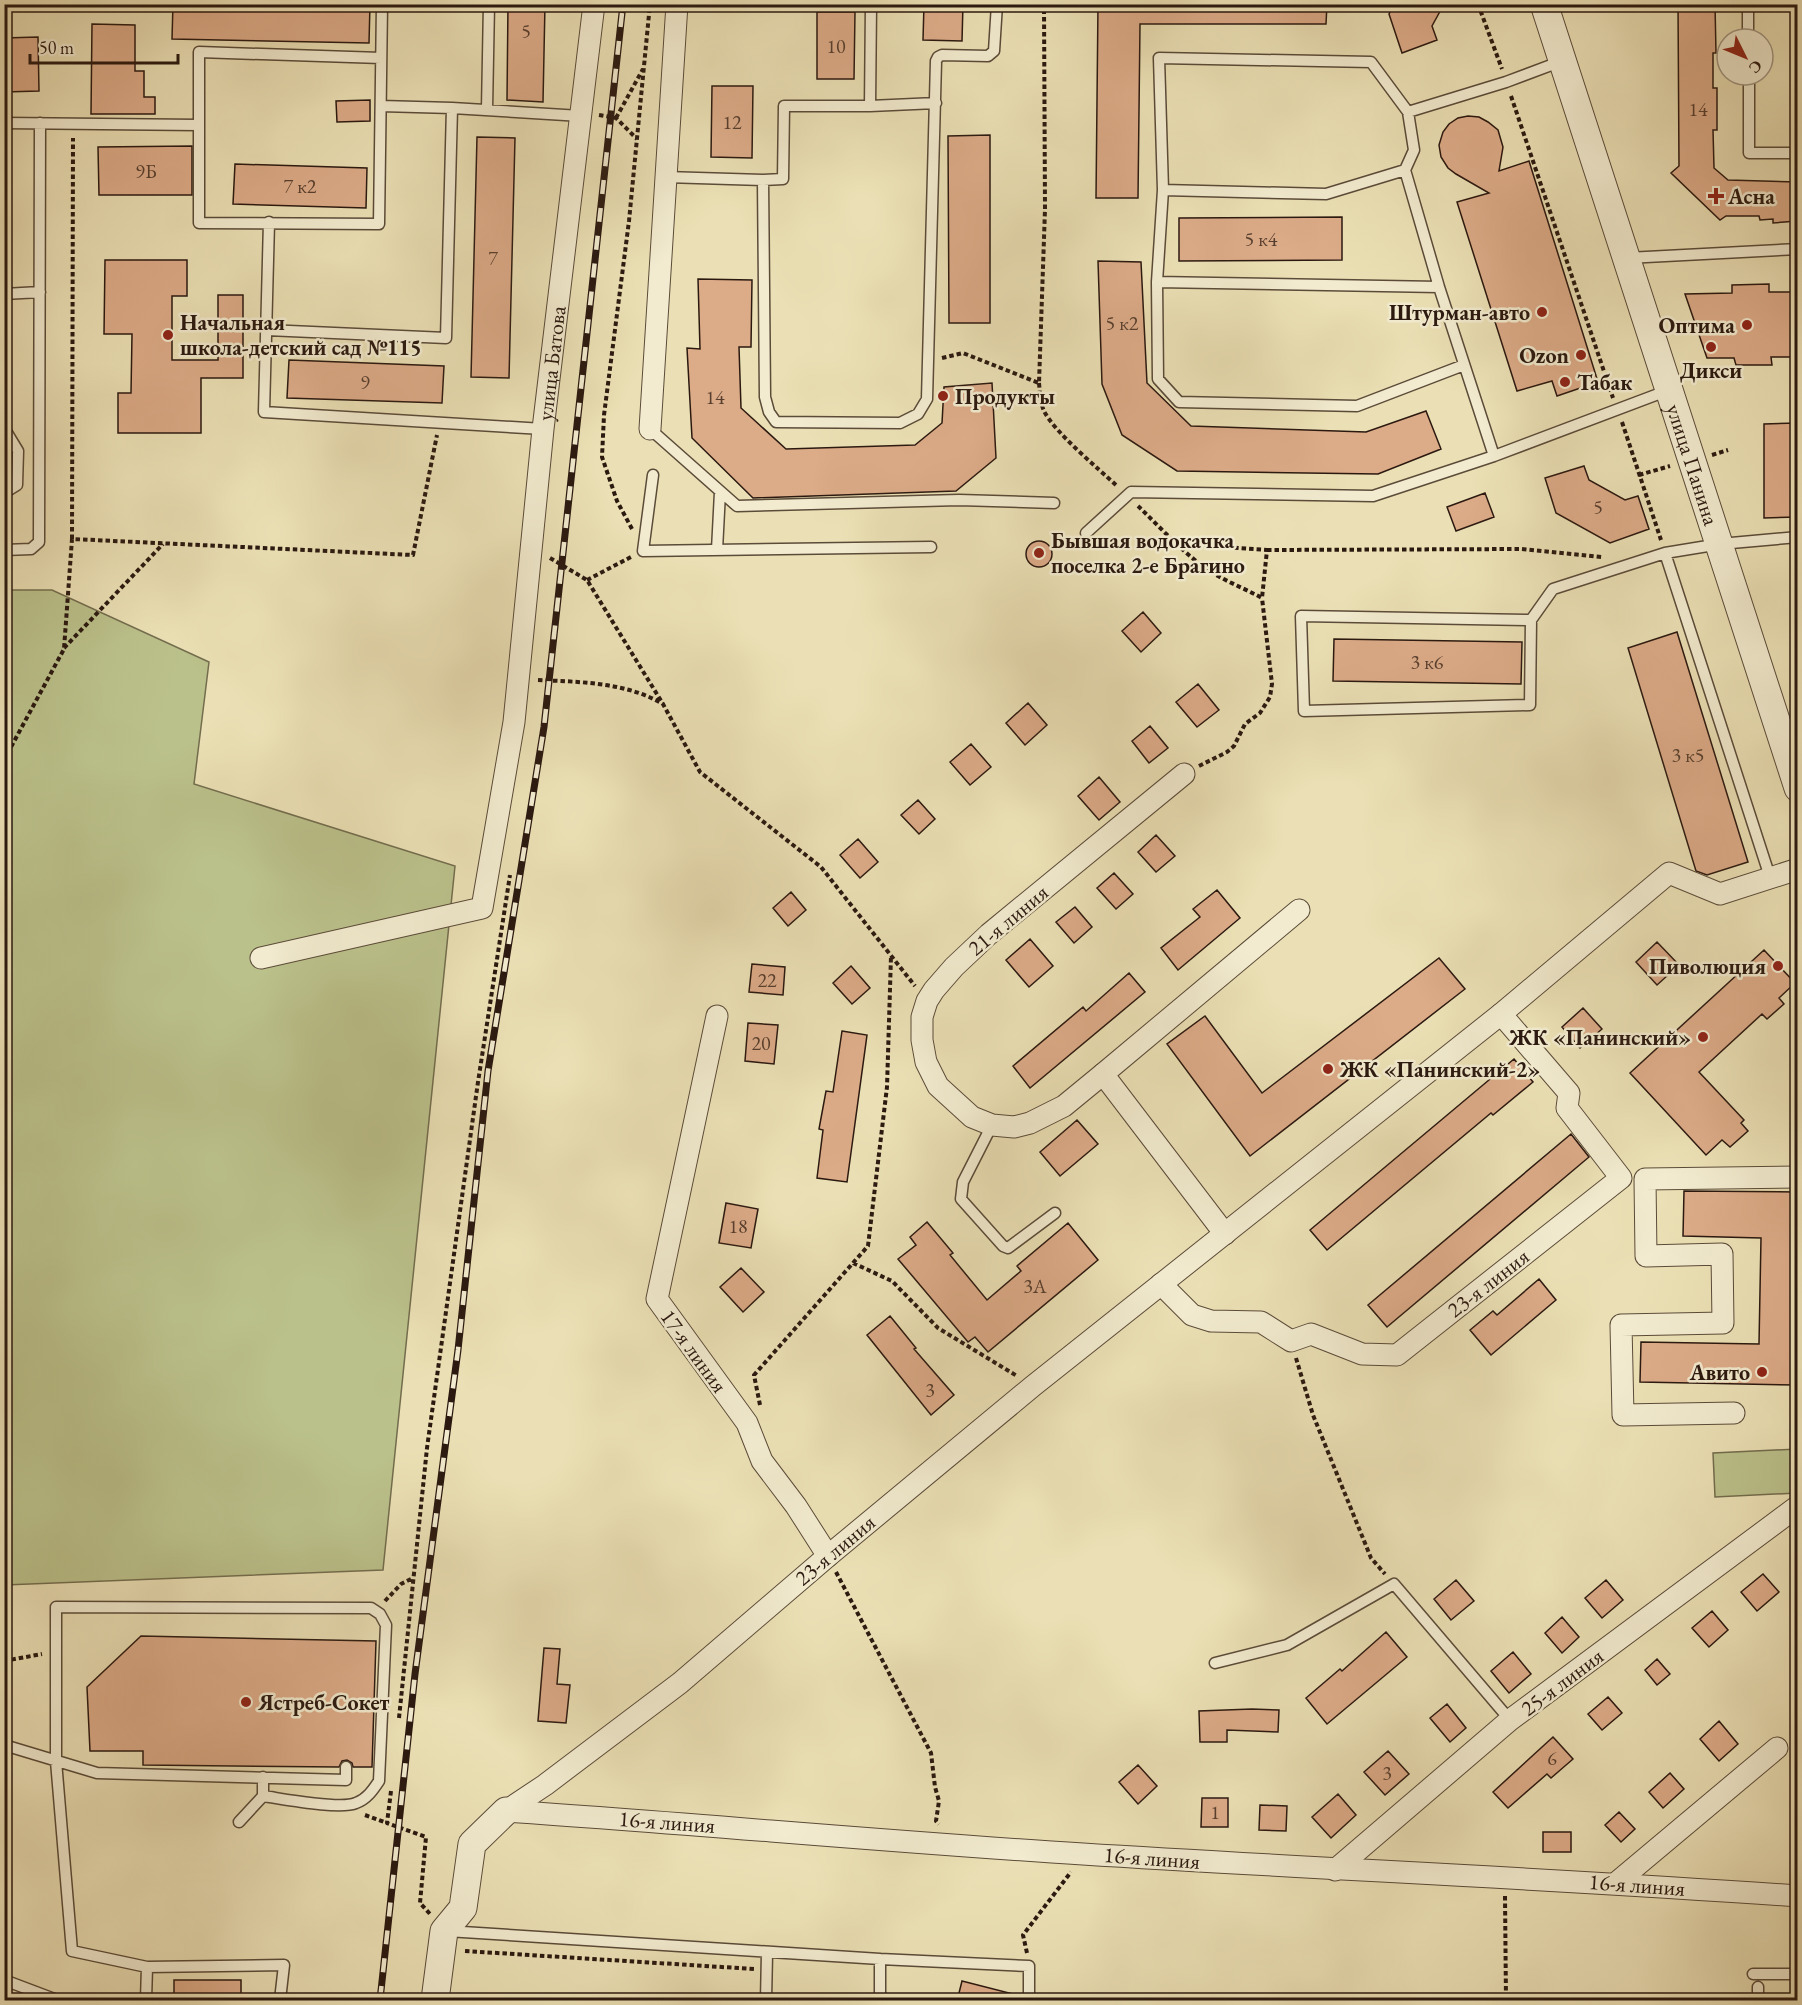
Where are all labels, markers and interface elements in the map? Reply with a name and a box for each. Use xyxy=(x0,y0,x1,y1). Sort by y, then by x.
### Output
house number: 5 xyxy=(521,18,531,44)
scale bar xyxy=(30,27,178,65)
north arrow xyxy=(1715,27,1775,87)
house number: 10 xyxy=(826,33,846,59)
text: 50 m xyxy=(39,36,74,59)
text: С xyxy=(1744,56,1767,78)
house number: 14 xyxy=(1688,96,1708,122)
house number: 12 xyxy=(722,109,742,135)
house number: 9Б xyxy=(135,158,157,184)
house number: 7 к2 xyxy=(284,173,317,199)
place label: Асна xyxy=(1727,182,1775,211)
marker: Асна xyxy=(1709,189,1723,203)
house number: 5 к4 xyxy=(1245,226,1278,252)
house number: 7 xyxy=(488,245,498,271)
place label: Штурман-авто xyxy=(1389,298,1530,327)
street label: улица Батова xyxy=(530,304,572,422)
marker: Штурман-авто xyxy=(1535,305,1549,319)
place label: Начальная школа-детский сад №115 xyxy=(180,308,422,362)
house number: 5 к2 xyxy=(1106,310,1139,336)
place label: Оптима xyxy=(1659,311,1735,340)
marker: Оптима xyxy=(1740,318,1754,332)
marker: Начальная школа-детский сад №115 xyxy=(161,328,175,342)
marker: Дикси xyxy=(1704,340,1718,354)
place label: Ozon xyxy=(1519,341,1570,370)
marker: Ozon xyxy=(1574,348,1588,362)
place label: Дикси xyxy=(1680,356,1742,385)
place label: Табак xyxy=(1577,368,1633,397)
house number: 9 xyxy=(360,369,370,395)
marker: Табак xyxy=(1558,375,1572,389)
place label: Продукты xyxy=(955,382,1055,411)
house number: 14 xyxy=(705,384,725,410)
marker: Продукты xyxy=(936,389,950,403)
street label: улица Панина xyxy=(1660,400,1726,529)
house number: 5 xyxy=(1593,494,1603,520)
place label: Бывшая водокачка поселка 2-е Брагино xyxy=(1051,526,1245,580)
marker: Бывшая водокачка поселка 2-е Брагино xyxy=(1032,546,1046,560)
house number: 3 к6 xyxy=(1411,649,1444,675)
house number: 3 к5 xyxy=(1672,742,1704,768)
street label: 21-я линия xyxy=(962,878,1054,962)
place label: Пиволюция xyxy=(1649,952,1766,981)
marker: Пиволюция xyxy=(1771,959,1785,973)
house number: 22 xyxy=(757,967,777,993)
place label: ЖК «Панинский» xyxy=(1508,1023,1691,1052)
house number: 20 xyxy=(751,1030,771,1056)
marker: ЖК «Панинский» xyxy=(1696,1030,1710,1044)
place label: ЖК «Панинский-2» xyxy=(1339,1055,1540,1084)
marker: ЖК «Панинский-2» xyxy=(1321,1062,1335,1076)
house number: 18 xyxy=(728,1213,748,1239)
street label: 23-я линия xyxy=(1441,1242,1535,1324)
house number: 3А xyxy=(1023,1273,1047,1299)
street label: 17-я линия xyxy=(654,1303,734,1399)
place label: Авито xyxy=(1689,1358,1750,1387)
marker: Авито xyxy=(1755,1365,1769,1379)
house number: 3 xyxy=(925,1377,935,1403)
street label: 23-я линия xyxy=(789,1508,881,1592)
street label: 25-я линия xyxy=(1515,1641,1609,1723)
place label: Ястреб-Сокет xyxy=(257,1688,390,1717)
marker: Ястреб-Сокет xyxy=(239,1695,253,1709)
house number: 6 xyxy=(1547,1745,1557,1771)
house number: 3 xyxy=(1382,1760,1392,1786)
house number: 1 xyxy=(1210,1799,1220,1825)
street label: 16-я линия xyxy=(618,1804,716,1840)
street label: 16-я линия xyxy=(1103,1840,1201,1876)
street label: 16-я линия xyxy=(1588,1867,1686,1903)

